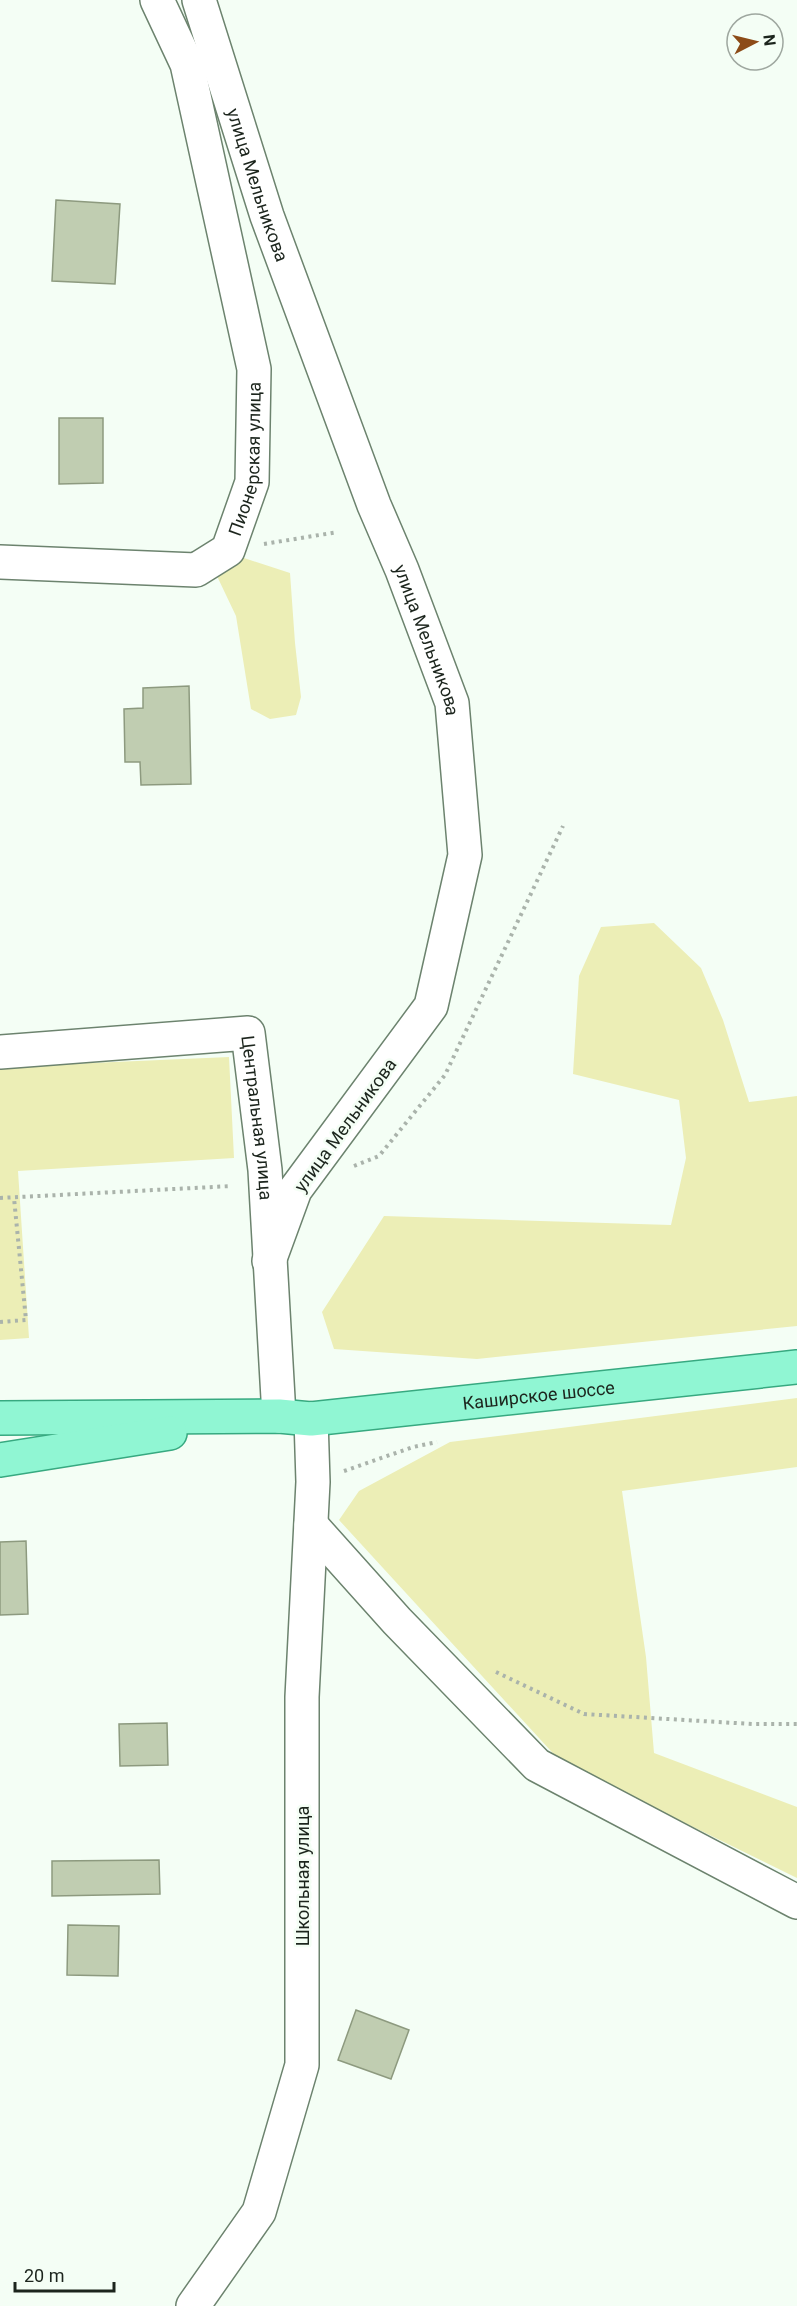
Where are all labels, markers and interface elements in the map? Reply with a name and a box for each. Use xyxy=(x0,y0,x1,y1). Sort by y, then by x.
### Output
north arrow xyxy=(725,12,785,72)
text: N xyxy=(759,33,780,47)
street label: улица Мельникова xyxy=(223,106,293,264)
street label: Пионерская улица xyxy=(223,382,264,538)
street label: улица Мельникова xyxy=(390,561,464,716)
street label: Центральная улица xyxy=(238,1034,277,1201)
street label: улица Мельникова xyxy=(289,1054,401,1196)
street label: Каширское шоссе xyxy=(461,1376,616,1413)
street label: Школьная улица xyxy=(292,1806,313,1946)
scale bar xyxy=(15,2255,114,2293)
text: 20 m xyxy=(24,2265,64,2286)

